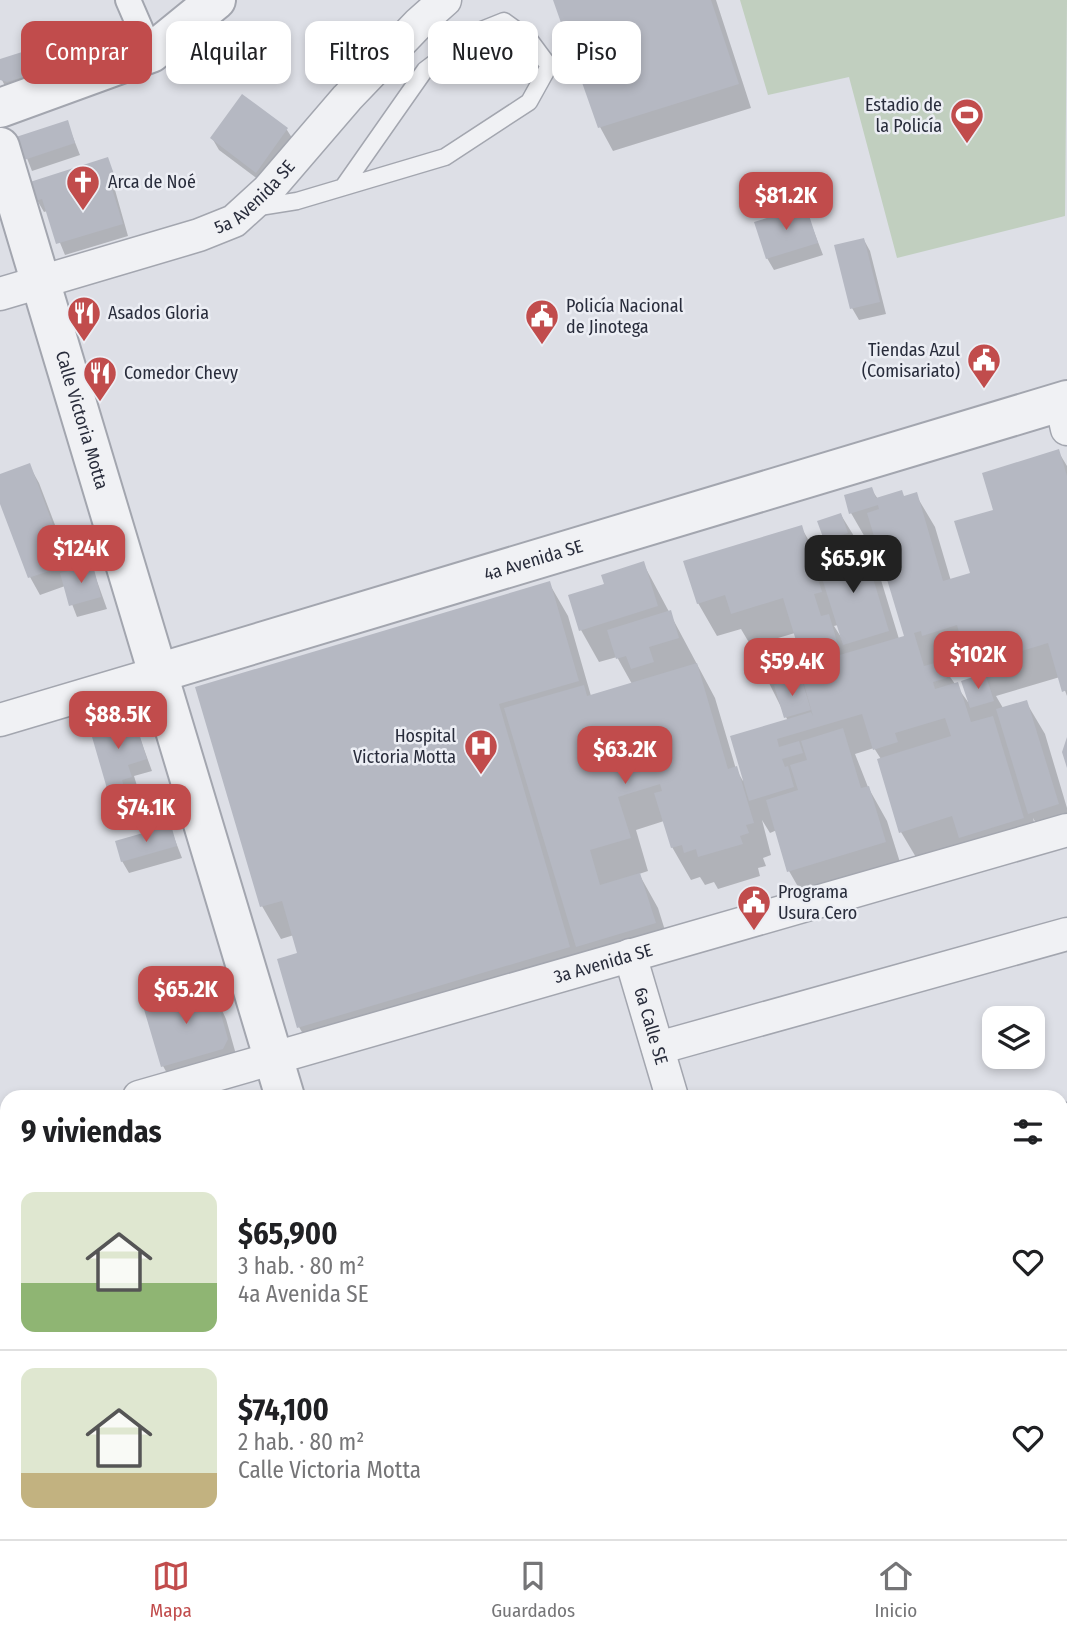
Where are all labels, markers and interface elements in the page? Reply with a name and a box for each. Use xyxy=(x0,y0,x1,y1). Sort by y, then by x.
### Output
chip: Comprar xyxy=(21,21,152,84)
chip: Alquilar xyxy=(166,21,291,84)
chip: Filtros xyxy=(305,21,414,84)
chip: Nuevo xyxy=(428,21,538,84)
chip: Piso xyxy=(552,21,641,84)
place label: Estadio de la Policía xyxy=(865,94,942,137)
sports icon: Estadio de la Policía xyxy=(948,96,986,145)
street label: 5a Avenida SE xyxy=(211,156,300,239)
church icon: Arca de Noé xyxy=(64,163,102,212)
place label: Arca de Noé xyxy=(108,171,196,193)
pin: $81.2K xyxy=(729,173,843,232)
text: $81.2K xyxy=(755,181,817,209)
restaurant icon: Asados Gloria xyxy=(65,294,103,343)
place label: Policía Nacional de Jinotega xyxy=(566,295,683,338)
public building icon: Policía Nacional de Jinotega xyxy=(523,297,561,346)
place label: Asados Gloria xyxy=(108,302,209,324)
place label: Tiendas Azul (Comisariato) xyxy=(862,339,960,382)
public building icon: Tiendas Azul (Comisariato) xyxy=(965,341,1003,390)
street label: Calle Victoria Motta xyxy=(51,348,113,492)
restaurant icon: Comedor Chevy xyxy=(81,354,119,403)
place label: Comedor Chevy xyxy=(124,362,238,384)
pin: $124K xyxy=(32,526,130,585)
text: $124K xyxy=(53,534,109,562)
street label: 4a Avenida SE xyxy=(481,535,586,585)
pin: $65.9K xyxy=(796,536,910,595)
text: $65.9K xyxy=(821,544,885,572)
pin: $102K xyxy=(929,632,1027,691)
pin: $59.4K xyxy=(735,638,849,698)
text: $102K xyxy=(950,640,1006,668)
text: $59.4K xyxy=(760,647,824,675)
pin: $88.5K xyxy=(61,692,175,751)
text: $88.5K xyxy=(85,700,151,728)
place label: Hospital Victoria Motta xyxy=(353,725,456,768)
pin: $63.2K xyxy=(568,726,682,786)
hospital icon: Hospital Victoria Motta xyxy=(462,727,500,776)
text: $63.2K xyxy=(593,735,657,763)
pin: $74.1K xyxy=(89,784,203,844)
text: $74.1K xyxy=(117,793,175,821)
place label: Programa Usura Cero xyxy=(778,881,857,924)
public building icon: Programa Usura Cero xyxy=(735,883,773,932)
street label: 3a Avenida SE xyxy=(551,939,655,988)
pin: $65.2K xyxy=(129,967,243,1026)
text: $65.2K xyxy=(154,975,218,1003)
street label: 6a Calle SE xyxy=(629,985,673,1067)
map controls xyxy=(982,1006,1045,1069)
button: layers xyxy=(982,1006,1045,1069)
icon: filters xyxy=(1009,1113,1047,1151)
text: 9 viviendas xyxy=(21,1114,162,1150)
text: $65,900 xyxy=(238,1216,338,1252)
icon: home xyxy=(77,1220,161,1304)
icon: heart xyxy=(1009,1243,1047,1281)
text: 3 hab. · 80 m² xyxy=(238,1252,365,1280)
text: 4a Avenida SE xyxy=(238,1280,369,1308)
text: $74,100 xyxy=(238,1392,329,1428)
icon: home xyxy=(77,1396,161,1480)
icon: heart xyxy=(1009,1419,1047,1457)
text: 2 hab. · 80 m² xyxy=(238,1428,364,1456)
text: Calle Victoria Motta xyxy=(238,1456,421,1484)
tab: Mapa xyxy=(150,1557,192,1622)
tab: Guardados xyxy=(491,1557,575,1622)
tab: Inicio xyxy=(875,1557,917,1622)

